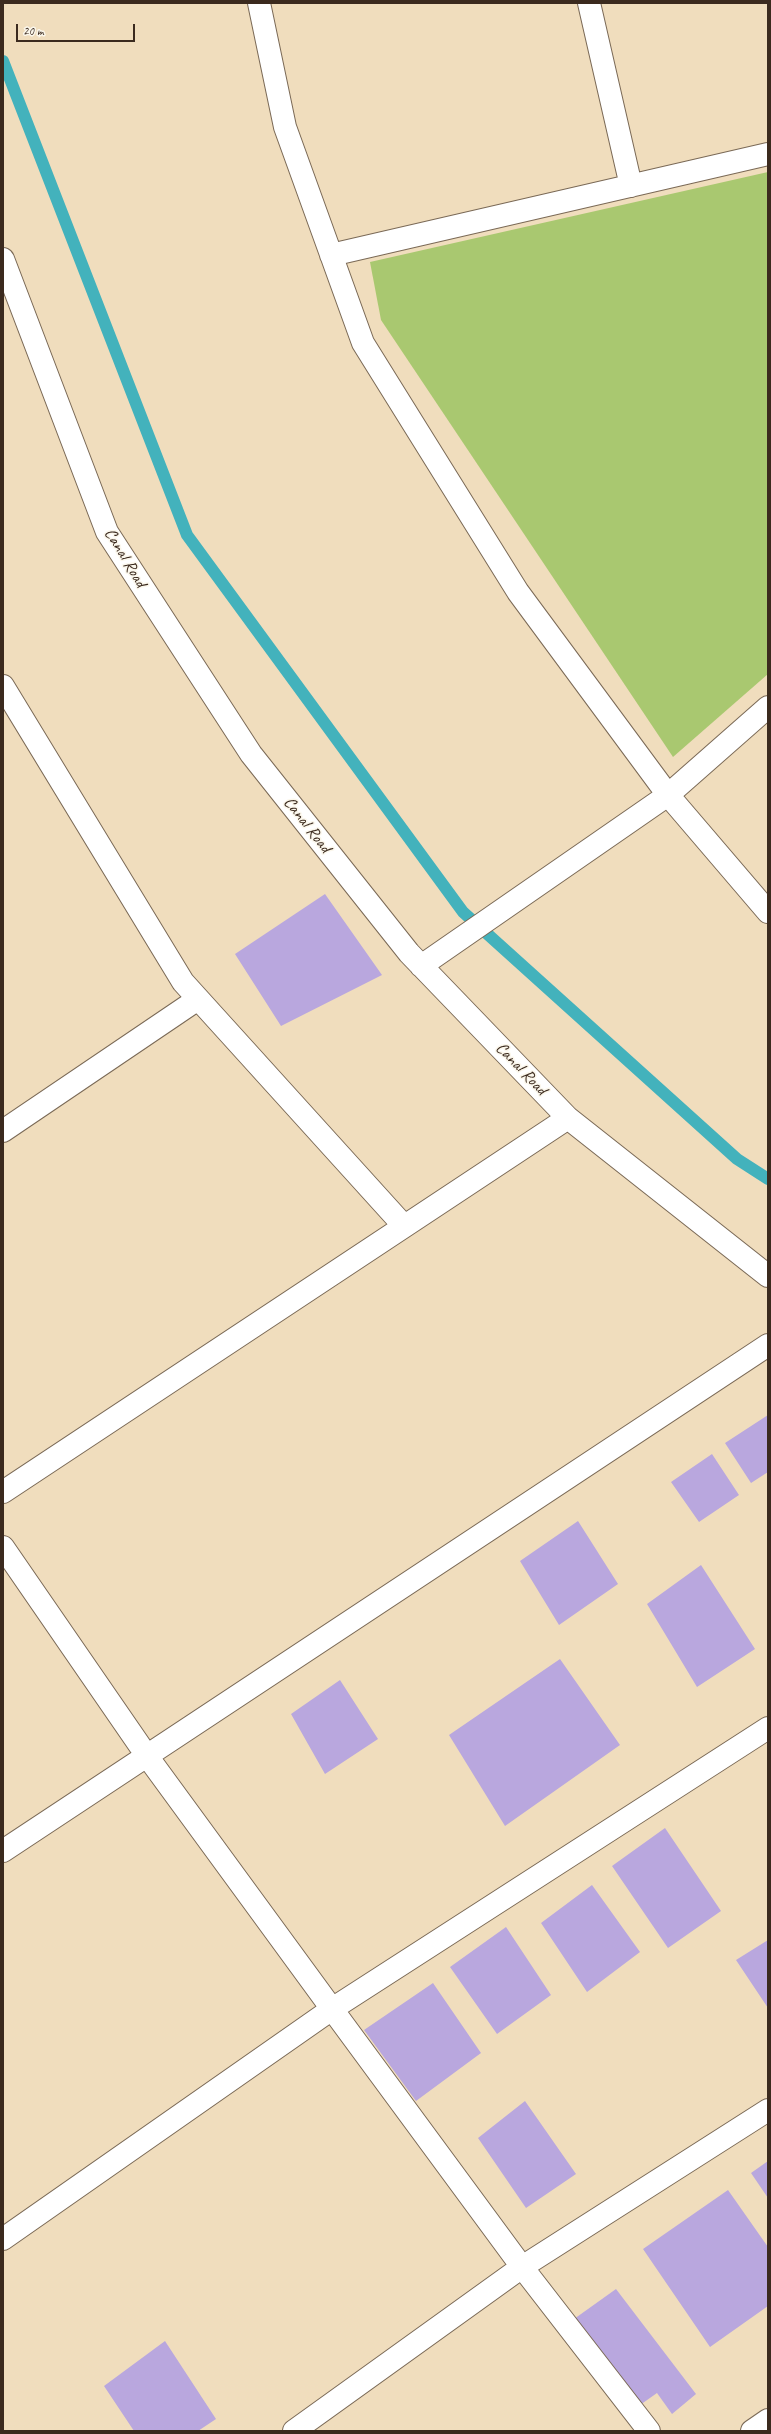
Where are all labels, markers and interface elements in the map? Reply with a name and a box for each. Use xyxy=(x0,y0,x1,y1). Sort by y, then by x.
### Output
scale bar xyxy=(18,16,137,42)
text: 20 m xyxy=(23,23,43,39)
street label: Canal Road xyxy=(99,525,151,591)
street label: Canal Road xyxy=(279,793,335,857)
street label: Canal Road xyxy=(491,1038,551,1100)

